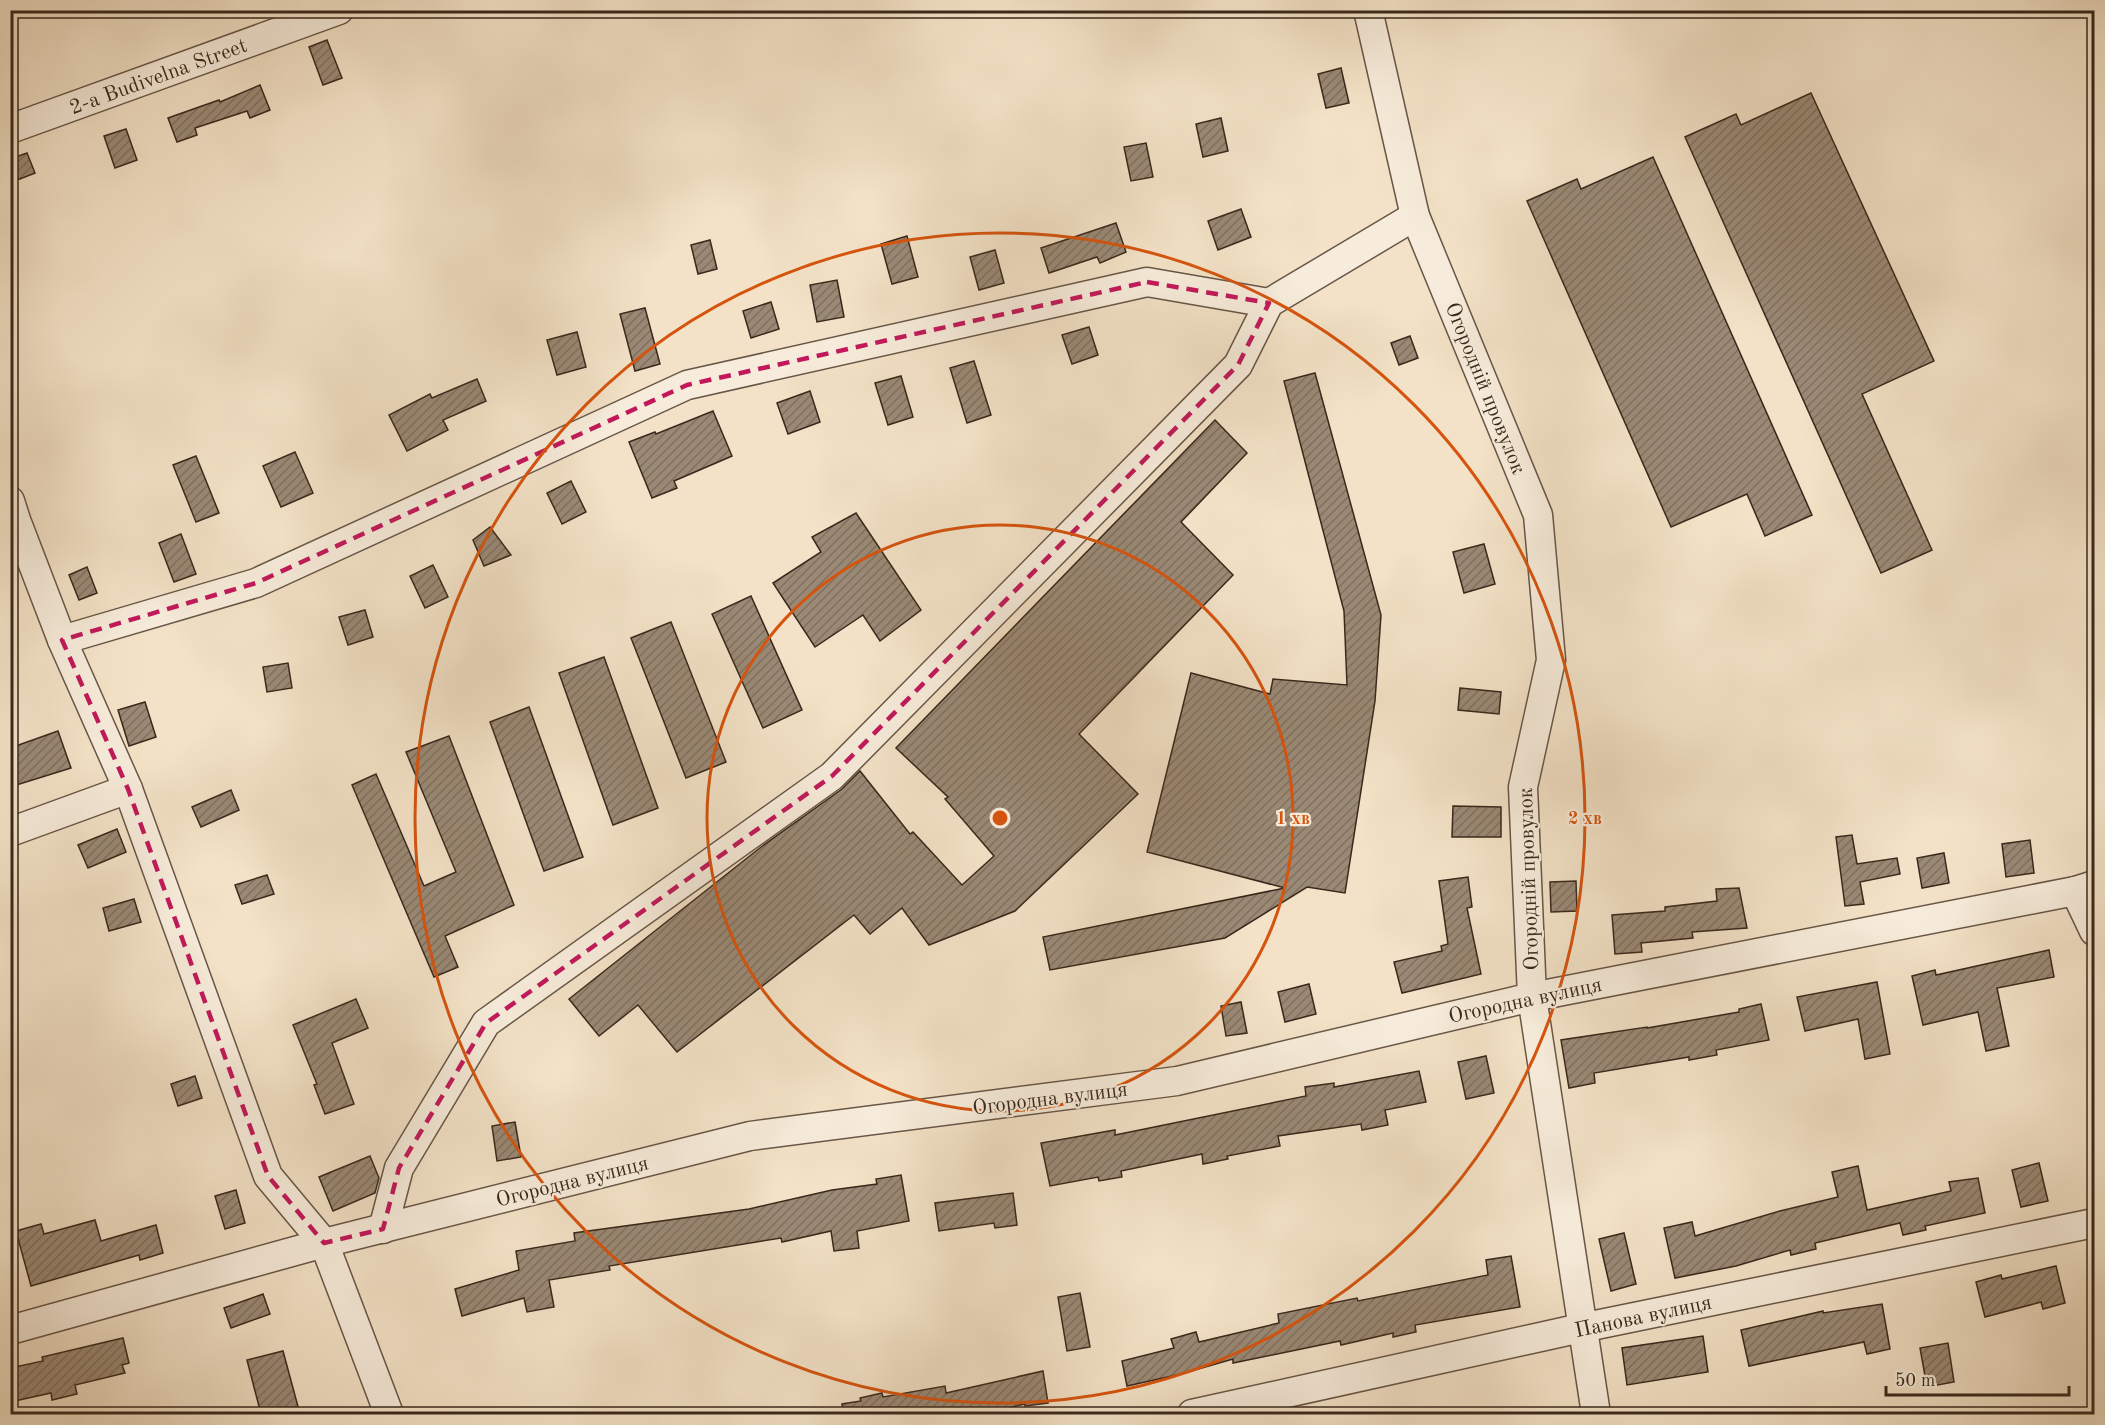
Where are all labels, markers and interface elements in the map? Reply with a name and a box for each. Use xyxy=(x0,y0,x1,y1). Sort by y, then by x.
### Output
street label: 2-a Budivelna Street xyxy=(67,36,250,119)
street label: Огородній провулок xyxy=(1441,300,1529,478)
street label: Огородній провулок xyxy=(1516,787,1543,971)
centre of rings xyxy=(990,808,1010,828)
text: 1 хв xyxy=(1276,810,1310,828)
text: 2 хв xyxy=(1568,810,1602,828)
street label: Огородна вулиця xyxy=(1447,975,1604,1028)
street label: Огородна вулиця xyxy=(971,1080,1129,1119)
street label: Огородна вулиця xyxy=(494,1153,651,1212)
street label: Панова вулиця xyxy=(1573,1293,1714,1342)
scale bar xyxy=(1886,1359,2069,1397)
text: 50 m xyxy=(1895,1372,1935,1390)

